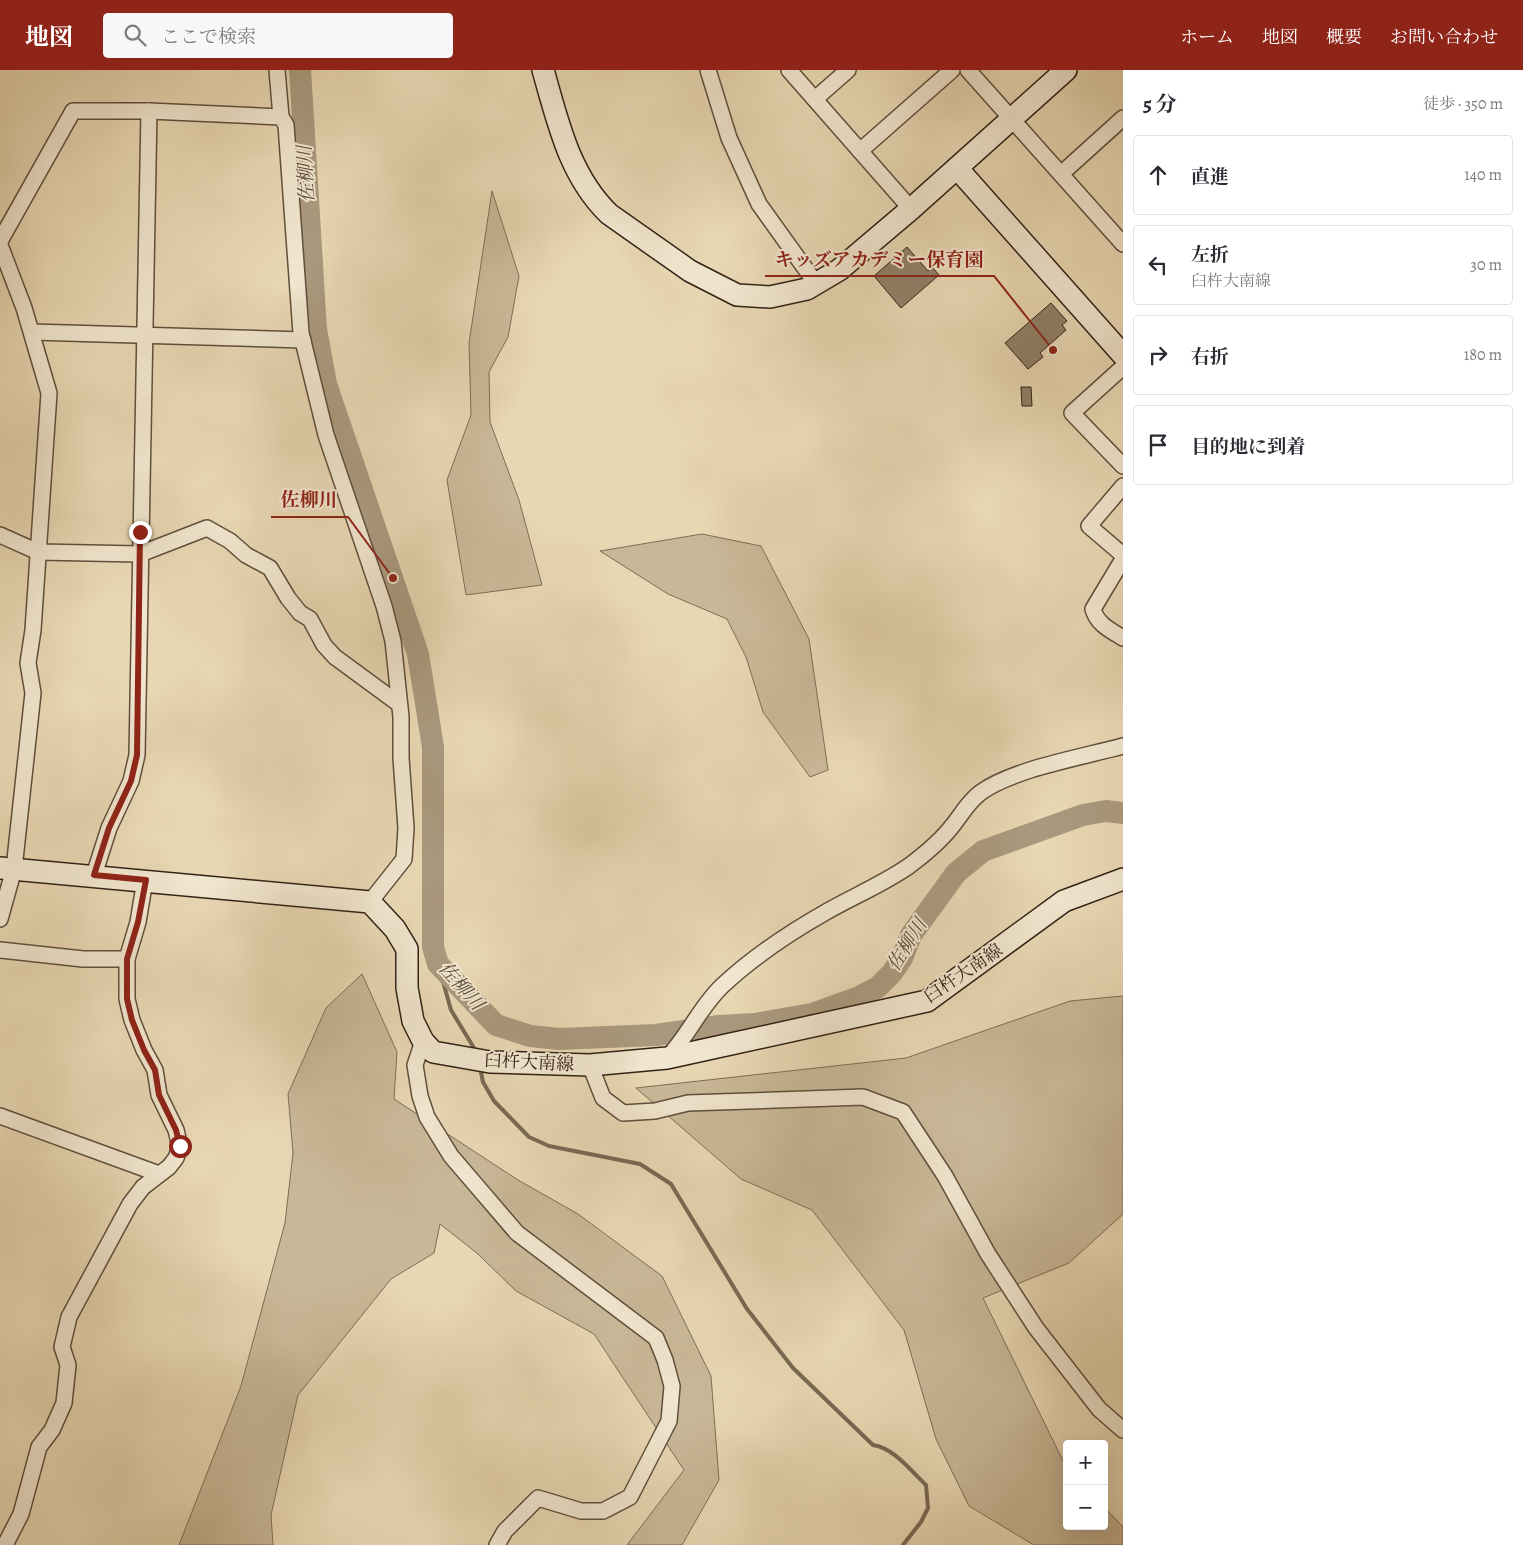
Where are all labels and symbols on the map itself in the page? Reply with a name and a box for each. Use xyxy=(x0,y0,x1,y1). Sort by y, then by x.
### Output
water label: 佐柳川 xyxy=(291,143,320,203)
callout: キッズアカデミー保育園 xyxy=(765,242,994,276)
text: キッズアカデミー保育園 xyxy=(775,247,983,273)
callout: 佐柳川 xyxy=(271,483,348,517)
text: 佐柳川 xyxy=(280,487,338,513)
route end xyxy=(129,521,152,544)
water label: 佐柳川 xyxy=(881,912,934,976)
street label: 臼杵大南線 xyxy=(919,938,1007,1008)
water label: 佐柳川 xyxy=(432,956,491,1018)
street label: 臼杵大南線 xyxy=(483,1048,575,1076)
route start xyxy=(169,1135,192,1158)

